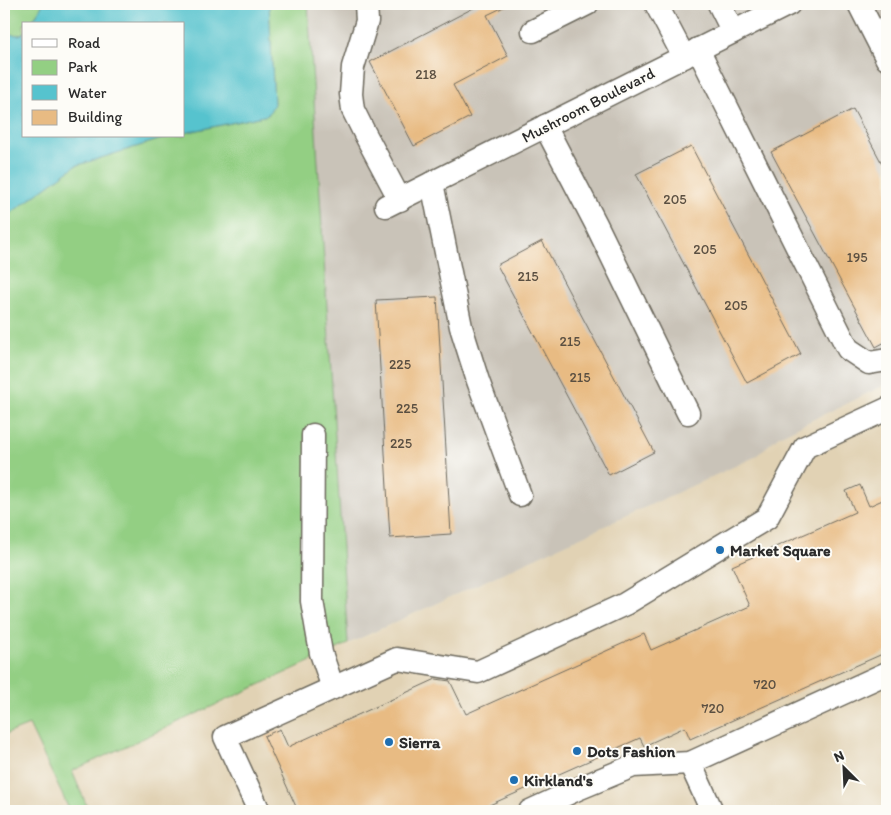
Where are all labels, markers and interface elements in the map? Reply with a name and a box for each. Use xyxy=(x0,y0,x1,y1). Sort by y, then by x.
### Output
legend xyxy=(22,22,185,138)
text: Road xyxy=(68,34,101,52)
text: Park xyxy=(68,58,98,76)
street label: Mushroom Boulevard xyxy=(518,63,658,147)
house number: 218 xyxy=(415,66,437,83)
text: Water xyxy=(68,84,107,102)
text: Building xyxy=(68,108,122,126)
house number: 205 xyxy=(663,191,687,208)
house number: 205 xyxy=(693,241,717,258)
house number: 195 xyxy=(846,249,868,266)
house number: 215 xyxy=(517,268,539,285)
house number: 205 xyxy=(724,297,748,314)
house number: 215 xyxy=(559,333,581,350)
house number: 225 xyxy=(389,356,411,373)
house number: 215 xyxy=(569,369,591,386)
house number: 225 xyxy=(396,400,418,417)
house number: 225 xyxy=(390,435,412,452)
place label: Market Square xyxy=(730,541,831,561)
marker: Market Square xyxy=(714,544,726,556)
house number: 720 xyxy=(754,676,776,693)
house number: 720 xyxy=(702,700,724,717)
place label: Sierra xyxy=(399,733,441,752)
marker: Sierra xyxy=(383,736,395,748)
place label: Dots Fashion xyxy=(587,742,676,761)
north arrow xyxy=(818,742,868,792)
marker: Dots Fashion xyxy=(571,745,583,757)
text: N xyxy=(831,747,847,766)
place label: Kirkland's xyxy=(524,771,593,790)
marker: Kirkland's xyxy=(508,774,520,786)

